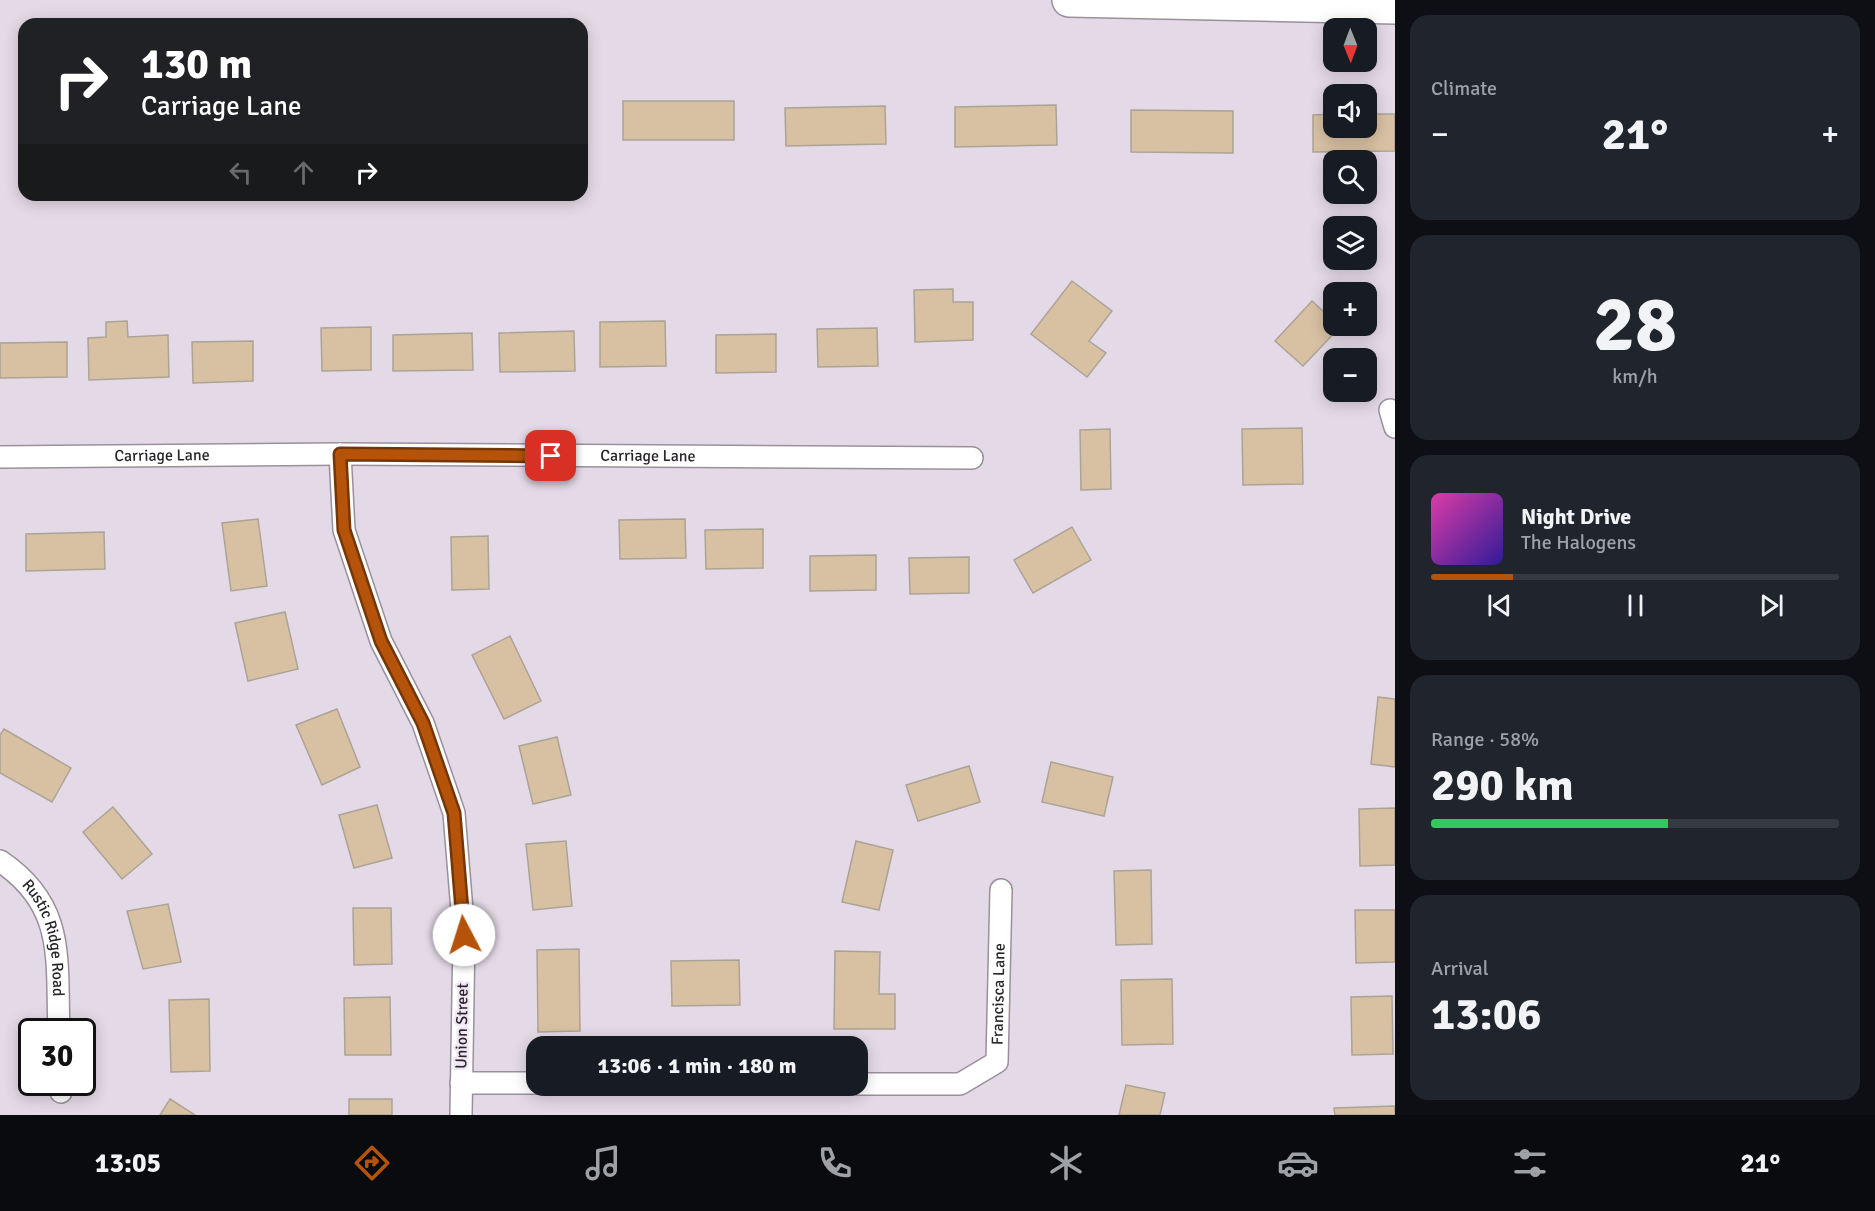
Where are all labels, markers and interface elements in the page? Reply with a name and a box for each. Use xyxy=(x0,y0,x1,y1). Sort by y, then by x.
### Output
north arrow xyxy=(1323,18,1377,72)
map controls xyxy=(1323,18,1377,402)
text: 130 m xyxy=(141,39,252,90)
icon: right xyxy=(42,42,120,120)
text: Climate xyxy=(1431,76,1497,101)
button: sound xyxy=(1323,84,1377,138)
text: Carriage Lane xyxy=(141,90,302,123)
text: 21° xyxy=(1602,107,1668,162)
text: − xyxy=(1431,114,1449,155)
text: + xyxy=(1821,114,1839,155)
button: search xyxy=(1323,150,1377,204)
icon: left xyxy=(224,156,257,189)
icon: ahead xyxy=(287,156,320,189)
icon: right xyxy=(350,156,383,189)
button: layers xyxy=(1323,216,1377,270)
text: 28 xyxy=(1593,277,1677,373)
button: + xyxy=(1323,282,1377,336)
button: − xyxy=(1323,348,1377,402)
text: km/h xyxy=(1612,364,1658,389)
pin xyxy=(525,430,576,481)
icon: arrive xyxy=(534,439,567,472)
street label: Carriage Lane xyxy=(114,445,210,466)
street label: Carriage Lane xyxy=(600,446,696,466)
text: Night Drive xyxy=(1521,503,1631,530)
text: The Halogens xyxy=(1521,530,1636,555)
icon: previous xyxy=(1483,589,1516,622)
icon: pause xyxy=(1619,589,1652,622)
icon: next xyxy=(1755,589,1788,622)
text: Range · 58% xyxy=(1431,727,1539,752)
text: 290 km xyxy=(1431,758,1574,813)
street label: Rustic Ridge Road xyxy=(18,875,68,997)
position arrow xyxy=(432,903,496,967)
street label: Francisca Lane xyxy=(987,943,1010,1045)
text: Arrival xyxy=(1431,956,1489,981)
street label: Union Street xyxy=(451,982,473,1069)
text: 13:06 xyxy=(1431,987,1541,1042)
speed limit sign: 30 xyxy=(18,1018,96,1096)
text: 13:06 · 1 min · 180 m xyxy=(597,1052,797,1079)
icon: directions xyxy=(351,1142,393,1184)
icon: music xyxy=(582,1142,624,1184)
icon: phone xyxy=(814,1142,856,1184)
icon: climate xyxy=(1045,1142,1087,1184)
icon: car xyxy=(1277,1142,1319,1184)
icon: filters xyxy=(1509,1142,1551,1184)
text: 13:05 xyxy=(95,1147,161,1180)
text: 21° xyxy=(1740,1147,1780,1180)

